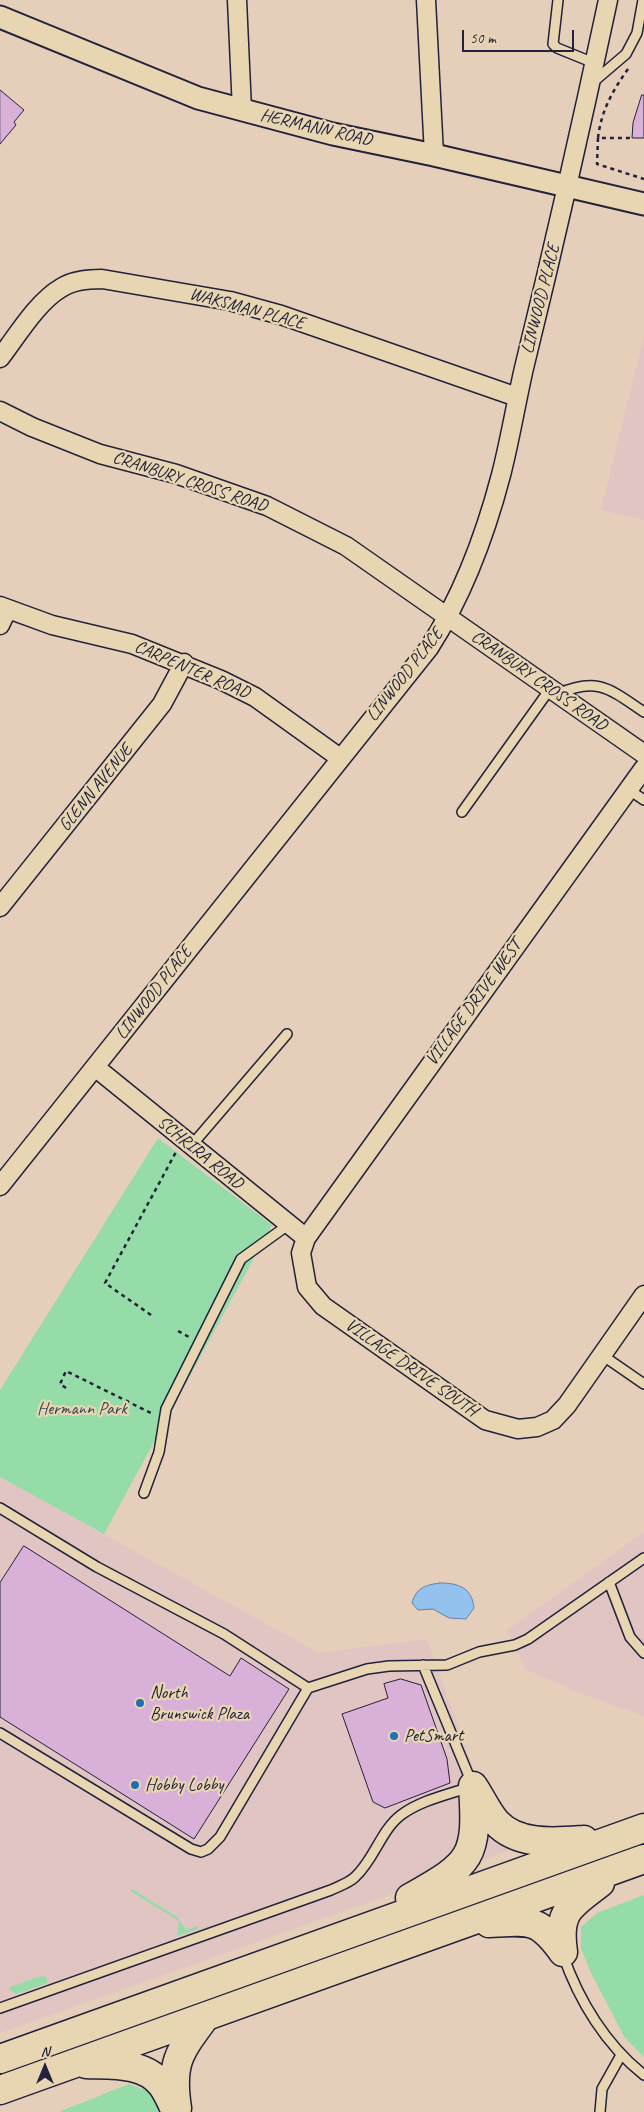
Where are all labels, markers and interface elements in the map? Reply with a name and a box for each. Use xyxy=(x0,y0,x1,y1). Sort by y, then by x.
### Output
scale bar xyxy=(464,20,576,52)
text: 50 m xyxy=(470,29,496,48)
street label: HERMANN ROAD xyxy=(258,105,374,151)
street label: LINWOOD PLACE xyxy=(517,242,565,356)
street label: WAKSMAN PLACE xyxy=(187,283,307,335)
street label: CRANBURY CROSS ROAD xyxy=(110,447,270,517)
street label: LINWOOD PLACE xyxy=(362,624,448,726)
street label: CRANBURY CROSS ROAD xyxy=(467,626,611,736)
street label: CARPENTER ROAD xyxy=(131,636,253,704)
street label: GLENN AVENUE xyxy=(54,740,138,836)
street label: VILLAGE DRIVE WEST xyxy=(421,936,527,1070)
street label: LINWOOD PLACE xyxy=(111,942,197,1044)
street label: SCHRIRA ROAD xyxy=(153,1112,247,1194)
street label: VILLAGE DRIVE SOUTH xyxy=(341,1314,481,1422)
park label: Hermann Park xyxy=(37,1398,127,1420)
place label: North Brunswick Plaza xyxy=(150,1682,249,1725)
marker: North Brunswick Plaza xyxy=(134,1697,146,1709)
place label: PetSmart xyxy=(404,1725,463,1747)
marker: PetSmart xyxy=(388,1730,400,1742)
place label: Hobby Lobby xyxy=(145,1774,223,1796)
marker: Hobby Lobby xyxy=(129,1779,141,1791)
north arrow xyxy=(20,2042,70,2092)
text: N xyxy=(41,2043,49,2060)

